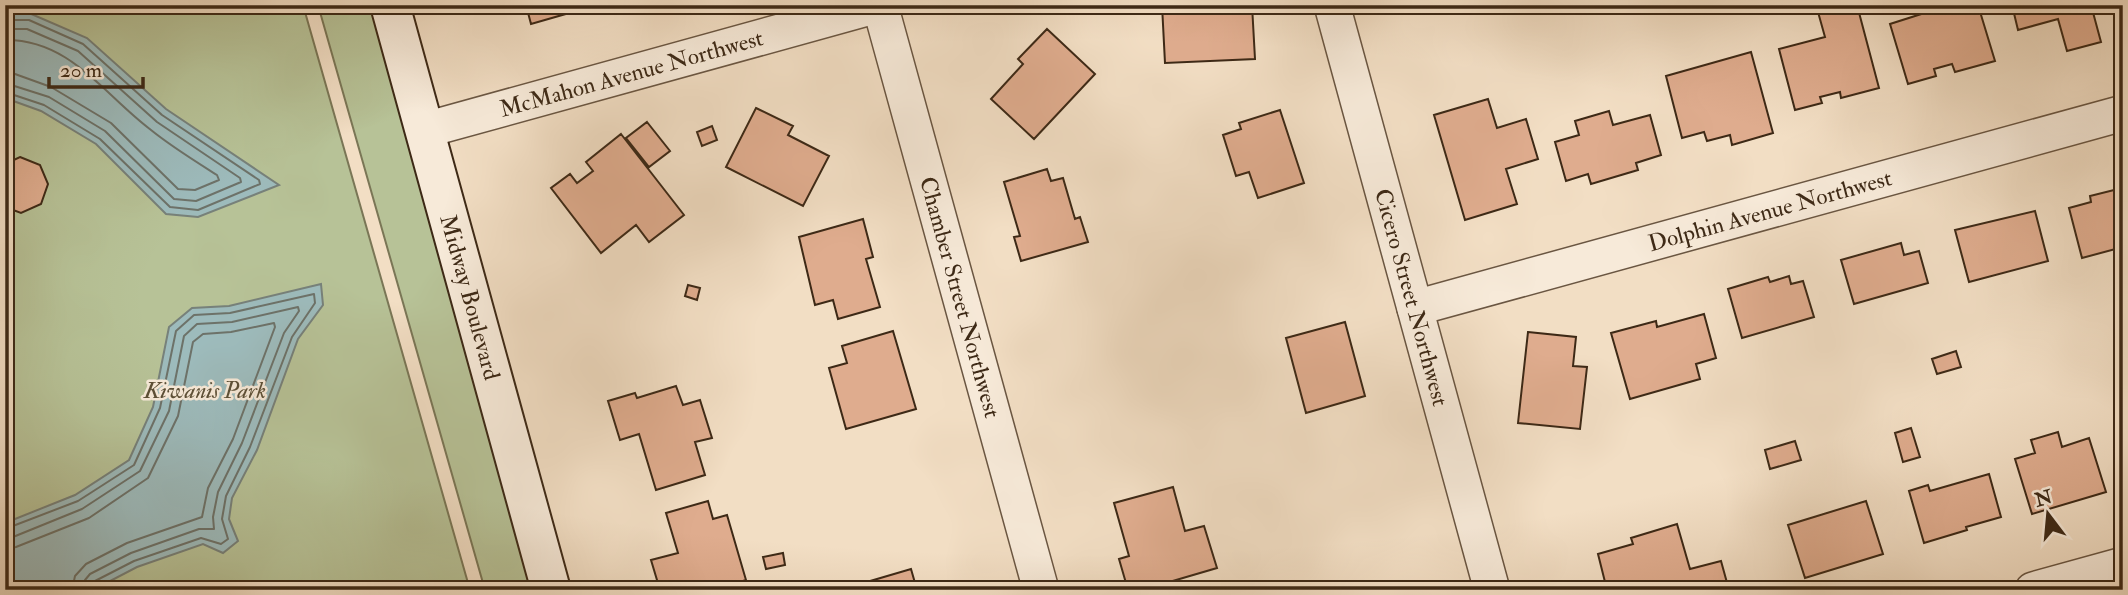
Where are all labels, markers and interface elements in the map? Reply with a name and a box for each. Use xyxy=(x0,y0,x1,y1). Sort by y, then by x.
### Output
street label: McMahon Avenue Northwest xyxy=(496,23,766,124)
scale bar xyxy=(49,46,144,90)
text: 20 m xyxy=(60,57,102,84)
street label: Dolphin Avenue Northwest xyxy=(1645,163,1895,258)
street label: Chamber Street Northwest xyxy=(913,173,1007,421)
street label: Cicero Street Northwest xyxy=(1368,185,1455,409)
street label: Midway Boulevard xyxy=(433,211,507,383)
park label: Kiwanis Park xyxy=(143,376,266,405)
north arrow xyxy=(2012,480,2082,550)
text: N xyxy=(2031,484,2056,513)

